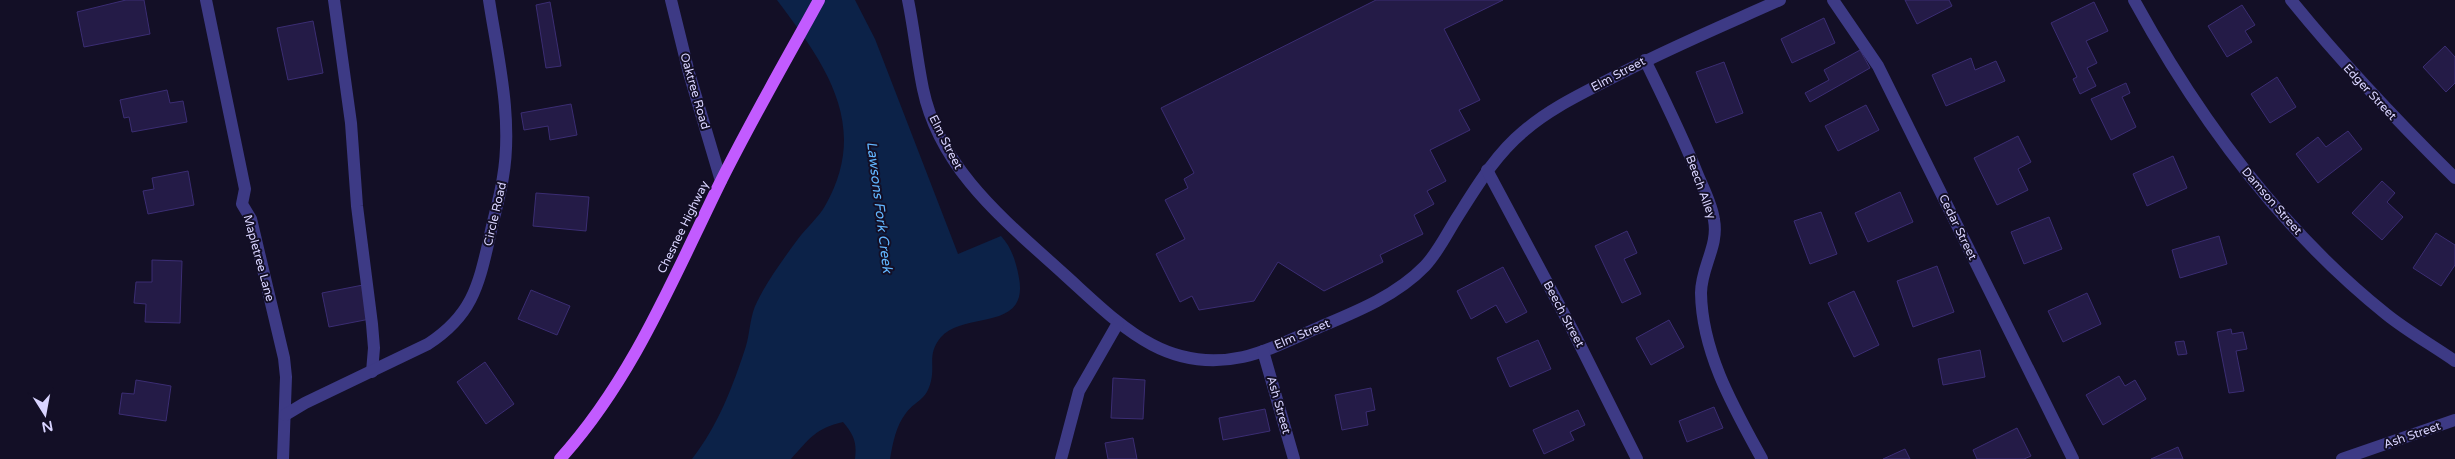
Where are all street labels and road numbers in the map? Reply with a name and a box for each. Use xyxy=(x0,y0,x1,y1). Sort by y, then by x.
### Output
street label: Oaktree Road xyxy=(677,51,713,131)
street label: Elm Street xyxy=(1589,54,1648,94)
street label: Edger Street xyxy=(2341,61,2400,123)
street label: Elm Street xyxy=(926,113,966,172)
street label: Beech Alley xyxy=(1683,153,1719,221)
street label: Damson Street xyxy=(2239,165,2305,238)
street label: Chesnee Highway xyxy=(654,178,712,276)
street label: Circle Road xyxy=(481,181,509,247)
street label: Cedar Street xyxy=(1936,192,1980,262)
street label: Mapletree Lane xyxy=(241,213,277,303)
street label: Beech Street xyxy=(1541,278,1588,350)
street label: Elm Street xyxy=(1272,316,1332,352)
street label: Ash Street xyxy=(1264,375,1294,436)
street label: Ash Street xyxy=(2382,419,2443,451)

